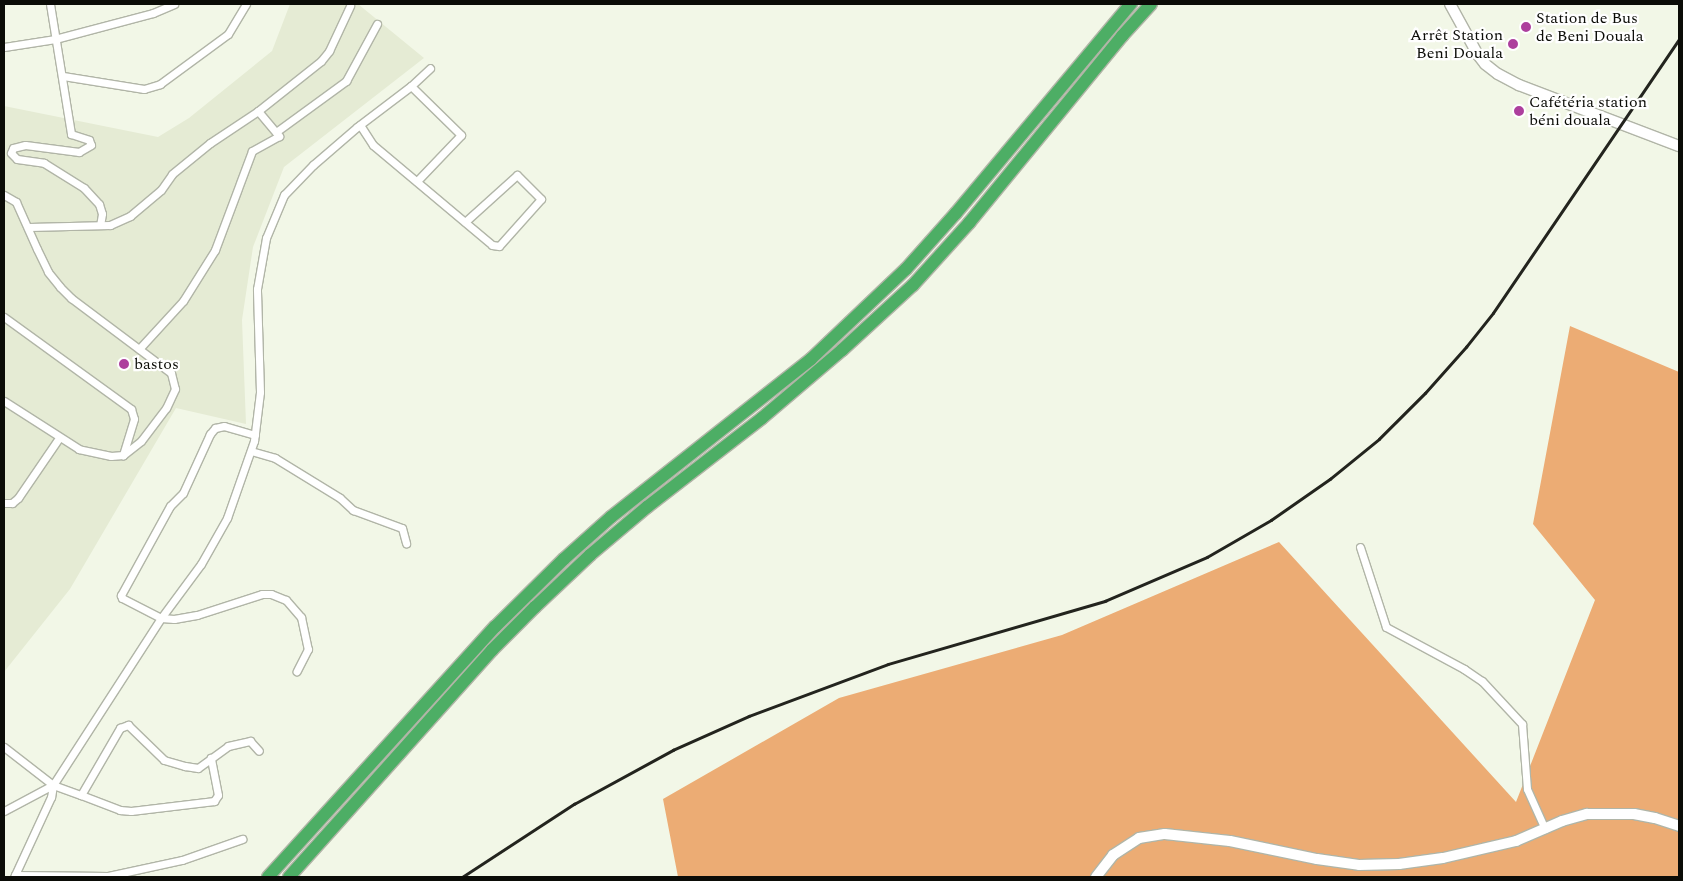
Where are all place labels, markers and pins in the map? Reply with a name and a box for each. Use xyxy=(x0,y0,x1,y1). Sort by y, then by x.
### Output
place label: Station de Bus de Beni Douala xyxy=(1536,8,1644,46)
marker: Station de Bus de Beni Douala xyxy=(1520,21,1532,33)
place label: Arrêt Station Beni Douala xyxy=(1410,25,1503,63)
marker: Arrêt Station Beni Douala xyxy=(1507,38,1519,50)
place label: Cafétéria station béni douala xyxy=(1529,92,1647,130)
marker: Cafétéria station béni douala xyxy=(1513,105,1525,117)
place label: bastos xyxy=(134,354,179,374)
marker: bastos xyxy=(118,358,130,370)

